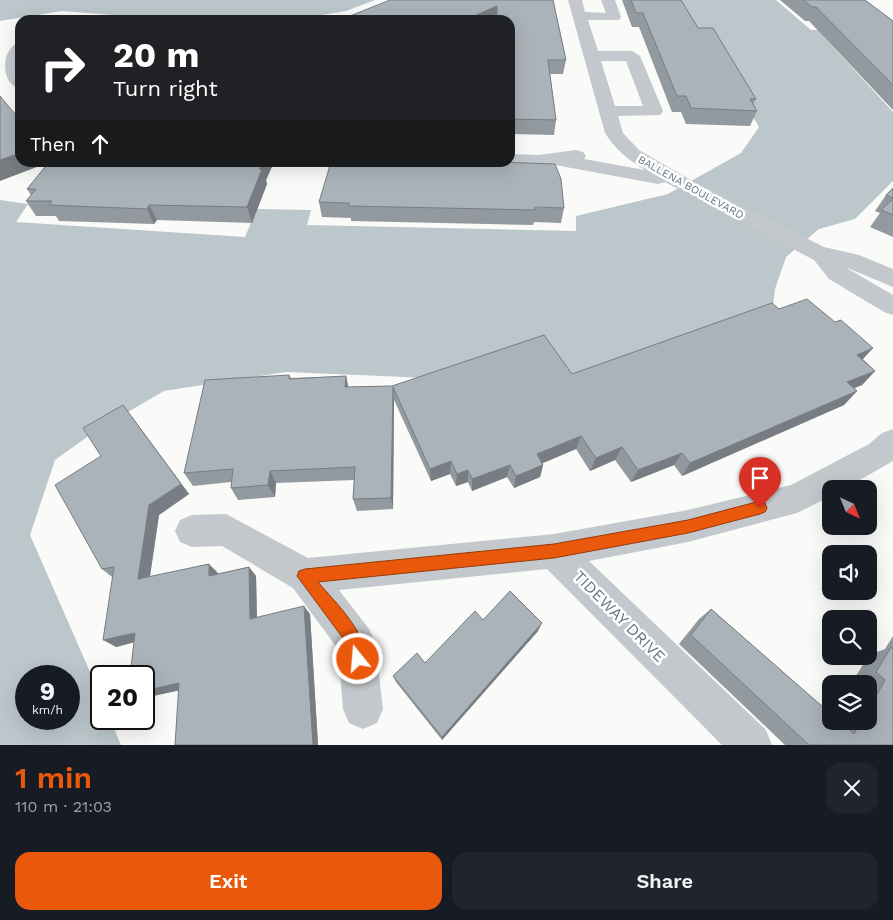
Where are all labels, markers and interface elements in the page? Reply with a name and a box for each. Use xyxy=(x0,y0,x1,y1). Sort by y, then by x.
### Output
text: 20 m xyxy=(113,34,199,76)
icon: right xyxy=(30,35,95,100)
text: Turn right xyxy=(113,76,218,101)
icon: ahead xyxy=(86,130,114,158)
text: Then xyxy=(30,133,76,156)
street label: BALLENA BOULEVARD xyxy=(636,153,746,222)
pin xyxy=(739,457,781,508)
icon: arrive xyxy=(746,464,774,492)
north arrow xyxy=(822,480,878,535)
map controls xyxy=(822,480,877,730)
button: sound xyxy=(822,545,877,600)
street label: TIDEWAY DRIVE xyxy=(570,567,669,666)
button: search xyxy=(822,610,877,665)
position arrow xyxy=(331,632,383,684)
speed limit sign: 20 xyxy=(90,665,155,730)
button: layers xyxy=(822,675,877,730)
text: 9 xyxy=(40,677,55,706)
text: km/h xyxy=(32,703,63,717)
text: 1 min xyxy=(15,760,92,795)
button: close xyxy=(826,762,878,814)
text: 110 m · 21:03 xyxy=(15,797,112,816)
button: Exit xyxy=(15,852,442,910)
button: Share xyxy=(452,852,878,910)

